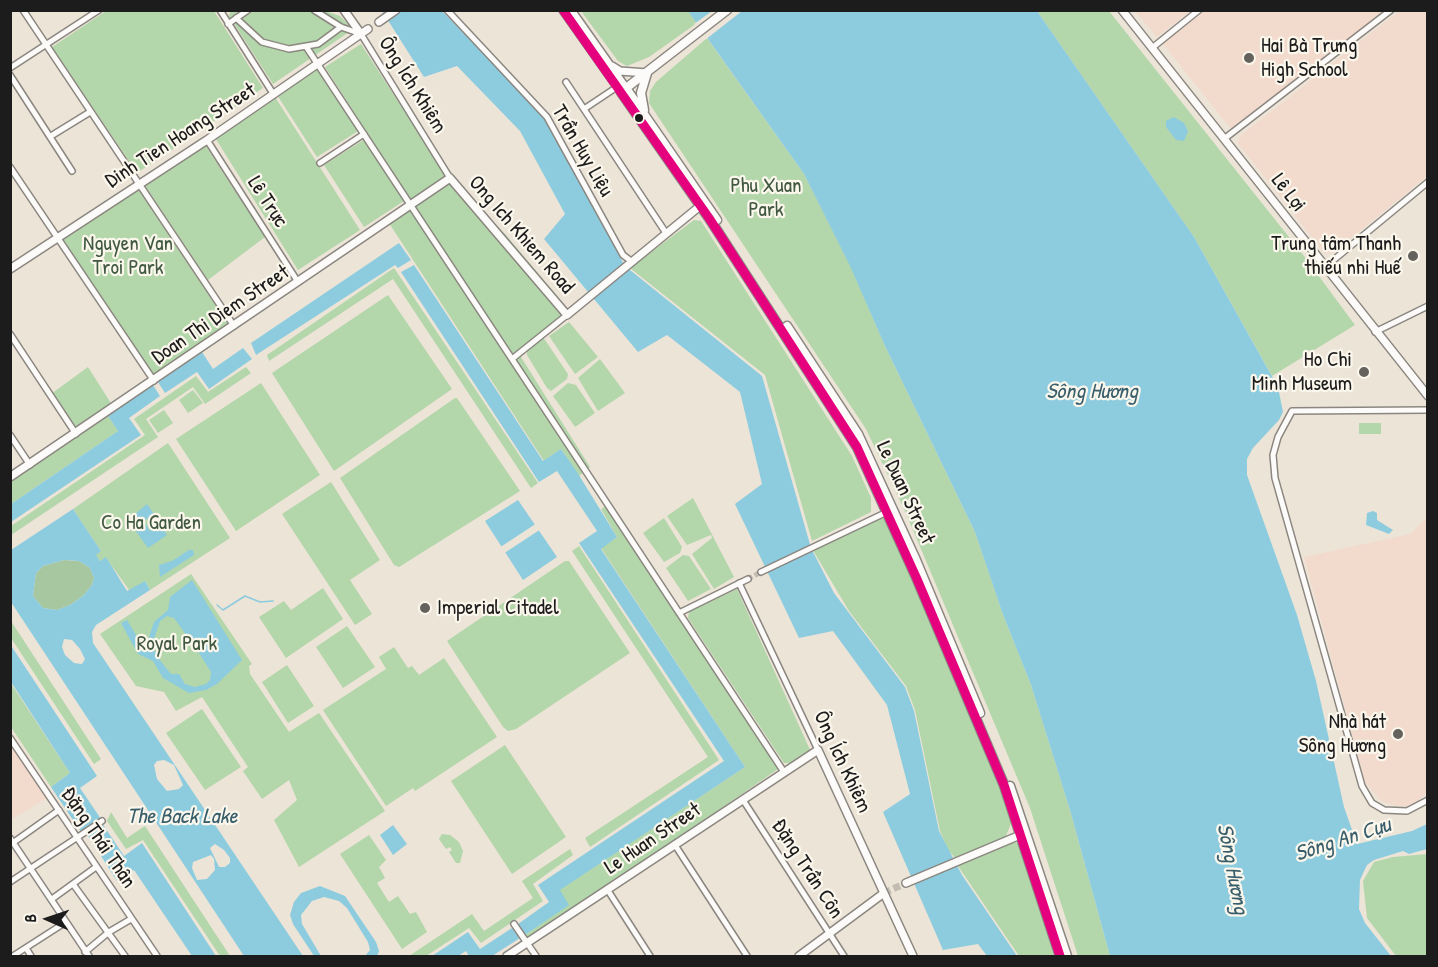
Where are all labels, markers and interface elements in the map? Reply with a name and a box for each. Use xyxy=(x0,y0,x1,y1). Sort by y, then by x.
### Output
street label: Ông Ích Khiêm xyxy=(372,32,452,138)
place label: Hai Bà Trưng High School xyxy=(1261,33,1357,83)
marker: Hai Bà Trưng High School xyxy=(1242,51,1256,65)
street label: Dinh Tien Hoang Street xyxy=(101,78,261,194)
street label: Trần Huy Liệu xyxy=(546,101,618,201)
unlabelled marker xyxy=(633,112,645,124)
street label: Lê Lợi xyxy=(1265,169,1311,217)
street label: Ong Ich Khiem Road xyxy=(463,171,579,299)
street label: Lê Trực xyxy=(241,172,293,232)
park label: Phu Xuan Park xyxy=(731,173,801,223)
park label: Nguyen Van Troi Park xyxy=(83,231,173,281)
place label: Trung tâm Thanh thiếu nhi Huế xyxy=(1271,231,1401,281)
marker: Trung tâm Thanh thiếu nhi Huế xyxy=(1406,249,1420,263)
street label: Doan Thi Diem Street xyxy=(148,260,294,370)
place label: Ho Chi Minh Museum xyxy=(1252,347,1352,397)
marker: Ho Chi Minh Museum xyxy=(1357,365,1371,379)
water label: Sông Hương xyxy=(1046,379,1138,405)
street label: Le Duan Street xyxy=(870,437,940,549)
park label: Co Ha Garden xyxy=(101,510,201,536)
place label: Imperial Citadel xyxy=(437,595,559,621)
marker: Imperial Citadel xyxy=(418,601,432,615)
park label: Royal Park xyxy=(137,631,217,657)
street label: Ông Ích Khiêm xyxy=(808,707,876,817)
place label: Nhà hát Sông Hương xyxy=(1299,709,1386,759)
marker: Nhà hát Sông Hương xyxy=(1391,727,1405,741)
street label: Đặng Thái Thân xyxy=(55,783,141,893)
street label: Le Huan Street xyxy=(600,798,706,880)
water label: The Back Lake xyxy=(127,804,237,830)
water label: Sông An Cựu xyxy=(1292,812,1394,868)
street label: Đặng Trần Côn xyxy=(766,815,848,923)
water label: Sông Hương xyxy=(1210,822,1254,916)
north arrow xyxy=(18,889,78,949)
text: B xyxy=(19,913,41,923)

